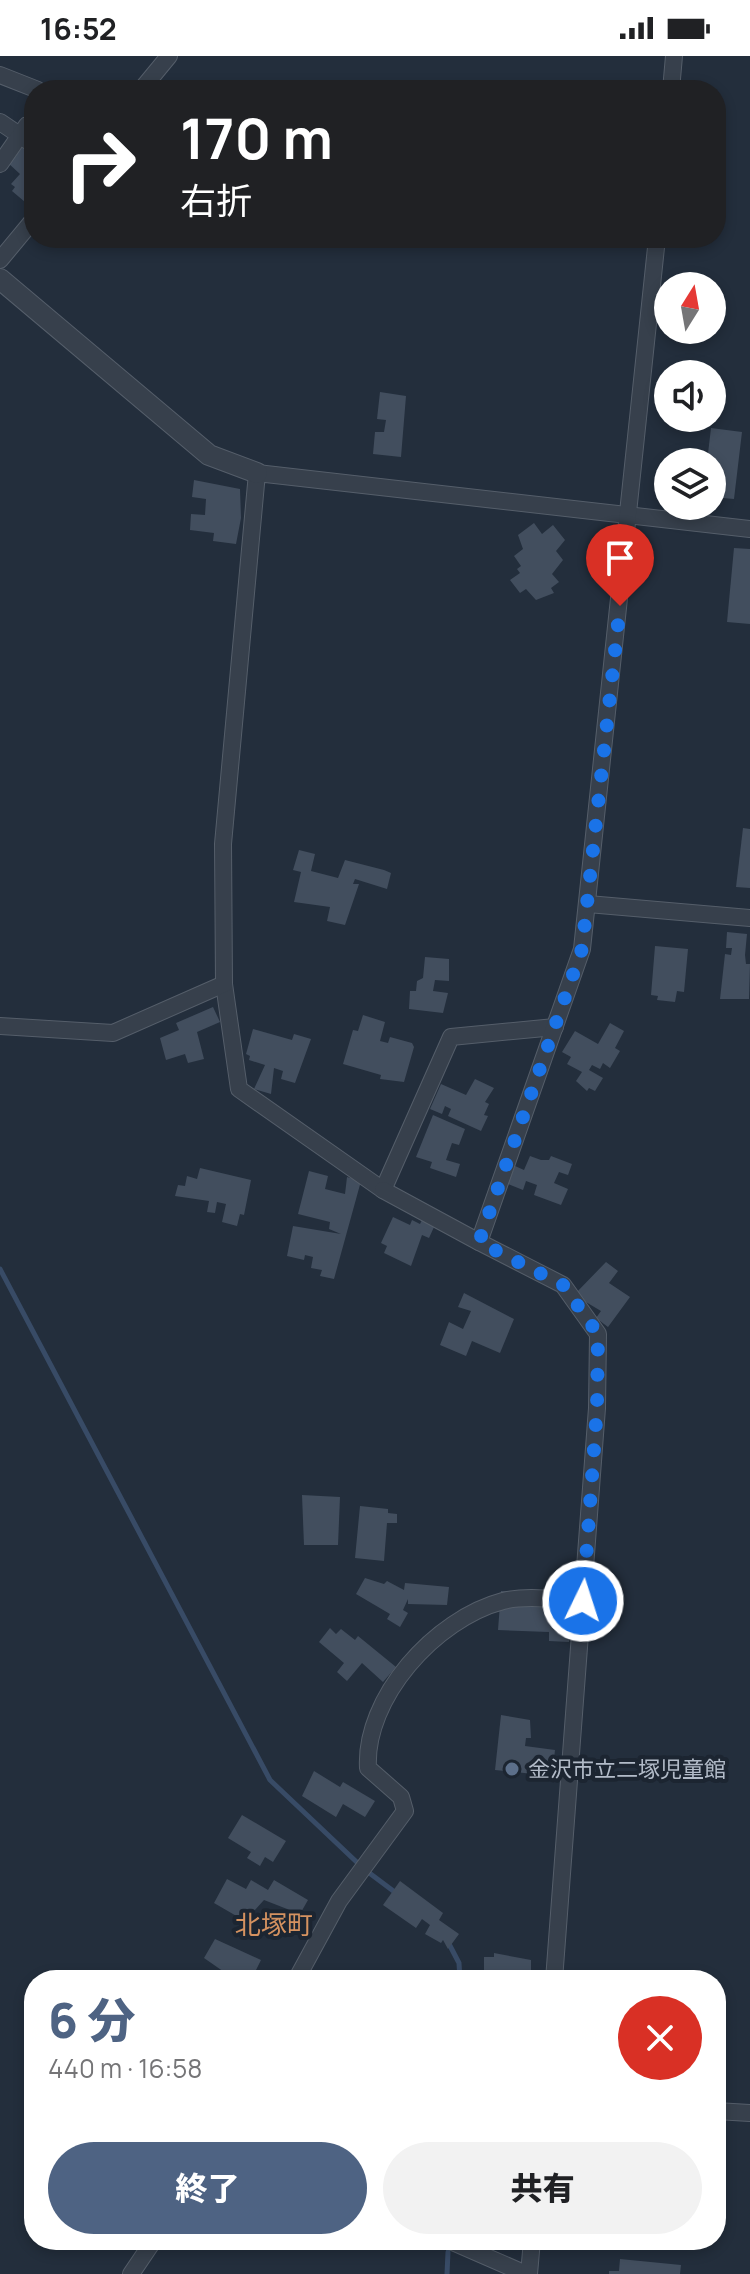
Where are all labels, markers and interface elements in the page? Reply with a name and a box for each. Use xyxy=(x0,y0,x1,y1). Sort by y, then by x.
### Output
text: 16:52 xyxy=(40,8,117,49)
text: 170 m xyxy=(180,99,333,176)
icon: right xyxy=(48,112,152,216)
text: 右折 xyxy=(180,176,252,225)
north arrow xyxy=(654,272,726,344)
map controls xyxy=(654,272,726,520)
button: sound xyxy=(654,360,726,432)
button: layers xyxy=(654,448,726,520)
pin xyxy=(586,524,654,606)
icon: arrive xyxy=(598,536,642,580)
position arrow xyxy=(541,1559,625,1643)
place label: 金沢市立二塚児童館 xyxy=(528,1754,726,1784)
marker: 金沢市立二塚児童館 xyxy=(503,1760,521,1778)
district label: 北塚町 xyxy=(235,1906,313,1942)
text: 6 分 xyxy=(48,1987,135,2052)
button: close xyxy=(618,1996,702,2080)
text: 440 m · 16:58 xyxy=(48,2050,202,2086)
button: 終了 xyxy=(48,2142,367,2234)
button: 共有 xyxy=(383,2142,702,2234)

